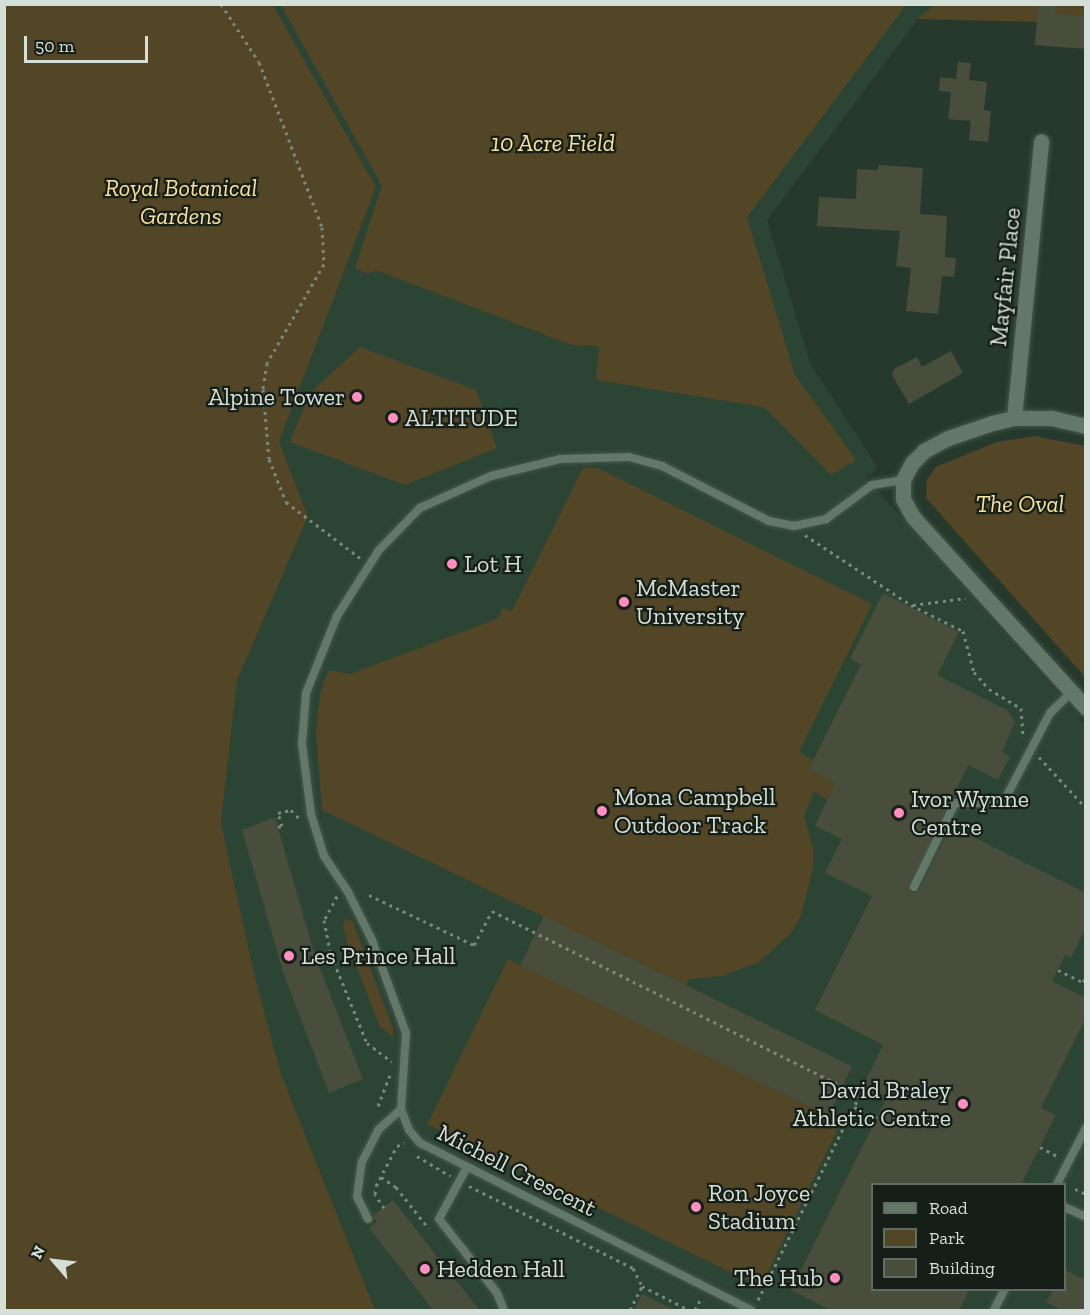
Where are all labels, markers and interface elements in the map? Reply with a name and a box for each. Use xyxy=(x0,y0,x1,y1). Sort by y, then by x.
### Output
scale bar xyxy=(27,24,152,62)
text: 50 m xyxy=(35,35,74,57)
park label: 10 Acre Field xyxy=(491,129,615,157)
park label: Royal Botanical Gardens xyxy=(105,174,257,230)
street label: Mayfair Place xyxy=(983,206,1027,348)
place label: Alpine Tower xyxy=(208,383,345,411)
marker: Alpine Tower xyxy=(350,390,364,404)
place label: ALTITUDE xyxy=(405,404,518,432)
marker: ALTITUDE xyxy=(386,411,400,425)
park label: The Oval xyxy=(976,490,1064,518)
place label: Lot H xyxy=(464,550,522,578)
marker: Lot H xyxy=(445,557,459,571)
place label: McMaster University xyxy=(636,574,744,630)
marker: McMaster University xyxy=(617,595,631,609)
place label: Mona Campbell Outdoor Track xyxy=(614,783,776,839)
place label: Ivor Wynne Centre xyxy=(911,785,1030,841)
marker: Mona Campbell Outdoor Track xyxy=(595,804,609,818)
marker: Ivor Wynne Centre xyxy=(892,806,906,820)
place label: Les Prince Hall xyxy=(301,942,456,970)
marker: Les Prince Hall xyxy=(282,949,296,963)
place label: David Braley Athletic Centre xyxy=(793,1076,951,1132)
marker: David Braley Athletic Centre xyxy=(956,1097,970,1111)
street label: Michell Crescent xyxy=(433,1118,601,1222)
place label: Ron Joyce Stadium xyxy=(708,1179,811,1235)
legend xyxy=(871,1183,1066,1291)
text: Road xyxy=(929,1197,968,1219)
marker: Ron Joyce Stadium xyxy=(689,1200,703,1214)
text: Park xyxy=(929,1227,965,1249)
north arrow xyxy=(24,1231,84,1291)
text: N xyxy=(26,1242,49,1262)
place label: Hedden Hall xyxy=(437,1255,565,1283)
text: Building xyxy=(929,1257,995,1279)
marker: Hedden Hall xyxy=(418,1262,432,1276)
place label: The Hub xyxy=(734,1264,823,1292)
marker: The Hub xyxy=(828,1271,842,1285)

